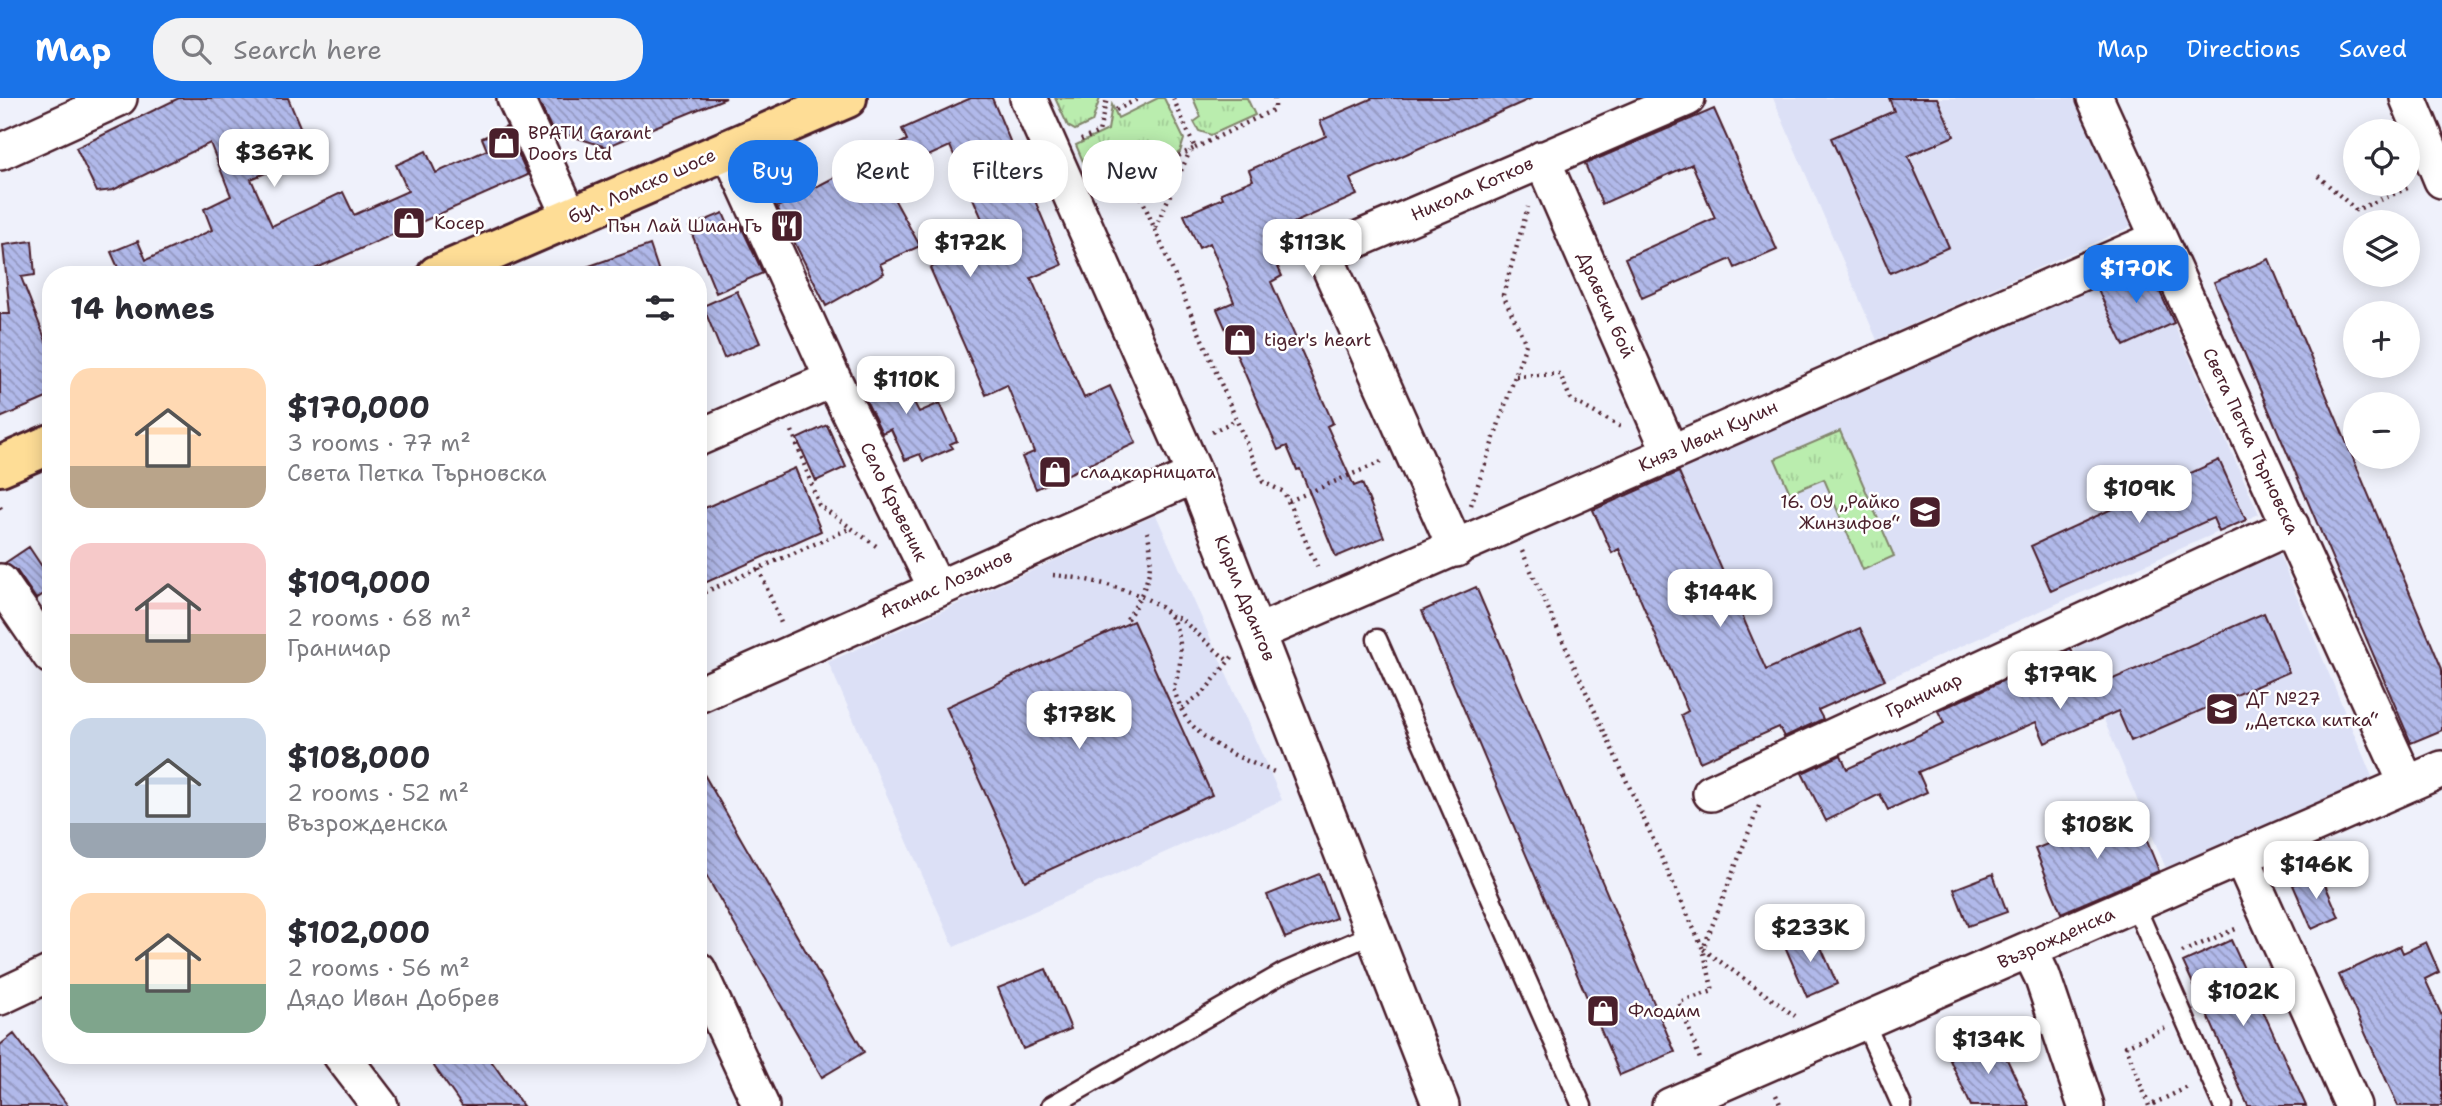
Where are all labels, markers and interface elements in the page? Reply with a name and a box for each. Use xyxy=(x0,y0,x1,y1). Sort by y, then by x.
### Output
search box xyxy=(153,18,643,81)
text: Map xyxy=(35,27,111,72)
icon: search xyxy=(177,30,215,68)
text: Search here xyxy=(233,32,382,67)
text: Map xyxy=(2097,33,2148,65)
text: Directions xyxy=(2186,33,2301,65)
text: Saved xyxy=(2339,33,2407,65)
map controls xyxy=(2343,119,2420,469)
button: locate xyxy=(2343,119,2420,196)
place label: ВРАТИ Garant Doors Ltd xyxy=(528,121,652,166)
shop icon: ВРАТИ Garant Doors Ltd xyxy=(485,124,523,162)
pin: $367K xyxy=(225,130,323,189)
text: $367K xyxy=(235,137,313,167)
chip: Buy xyxy=(728,140,818,203)
chip: Rent xyxy=(832,140,934,203)
chip: Filters xyxy=(948,140,1068,203)
chip: New xyxy=(1082,140,1182,203)
street label: бул. Ломско шосе xyxy=(564,143,720,229)
street label: Никола Котков xyxy=(1407,151,1537,227)
shop icon: Косер xyxy=(390,204,428,242)
restaurant icon: Пън Лай Шиан Гъ xyxy=(768,207,806,245)
button: layers xyxy=(2343,210,2420,287)
place label: Косер xyxy=(434,211,485,235)
place label: Пън Лай Шиан Гъ xyxy=(608,214,762,238)
pin: $172K xyxy=(921,220,1019,279)
pin: $113K xyxy=(1263,220,1361,279)
text: $172K xyxy=(934,227,1006,257)
text: $113K xyxy=(1279,227,1345,257)
pin: $170K xyxy=(2087,246,2185,305)
street label: Дравски бой xyxy=(1572,248,1640,362)
text: $170K xyxy=(2100,253,2172,283)
text: 14 homes xyxy=(70,288,215,329)
icon: filters xyxy=(641,289,679,327)
button: + xyxy=(2343,301,2420,378)
shop icon: tiger's heart xyxy=(1221,321,1259,359)
place label: tiger's heart xyxy=(1264,328,1372,352)
street label: Света Петка Търновска xyxy=(2197,344,2305,538)
pin: $110K xyxy=(857,356,955,416)
text: $110K xyxy=(873,364,939,394)
text: $170,000 xyxy=(287,387,430,428)
button: − xyxy=(2343,392,2420,469)
street label: Княз Иван Кулин xyxy=(1635,395,1781,477)
icon: home xyxy=(126,396,210,480)
text: 3 rooms · 77 m² xyxy=(287,428,471,458)
street label: Село Кръвеник xyxy=(855,438,934,566)
shop icon: сладкарницата xyxy=(1036,453,1074,491)
text: Света Петка Търновска xyxy=(287,458,547,488)
place label: сладкарницата xyxy=(1080,460,1216,484)
pin: $109K xyxy=(2090,466,2188,525)
text: $109K xyxy=(2103,473,2175,503)
place label: 16. ОУ „Райко Жинзифов“ xyxy=(1780,490,1900,535)
school or university icon: 16. ОУ „Райко Жинзифов“ xyxy=(1906,493,1944,531)
street label: Кирил Дрангов xyxy=(1209,531,1281,665)
street label: Атанас Лозанов xyxy=(876,544,1016,624)
text: $109,000 xyxy=(287,562,431,603)
pin: $144K xyxy=(1671,570,1769,629)
icon: home xyxy=(126,571,210,655)
text: $144K xyxy=(1684,577,1756,607)
text: 2 rooms · 68 m² xyxy=(287,603,471,633)
text: Граничар xyxy=(287,633,391,663)
pin: $179K xyxy=(2011,652,2109,711)
text: $179K xyxy=(2024,659,2096,689)
street label: Граничар xyxy=(1882,667,1966,723)
place label: ДГ №27 „Детска китка“ xyxy=(2245,687,2379,732)
school or university icon: ДГ №27 „Детска китка“ xyxy=(2203,690,2241,728)
pin: $178K xyxy=(1030,692,1128,751)
text: $178K xyxy=(1043,699,1115,729)
text: $108,000 xyxy=(287,737,431,778)
icon: home xyxy=(126,746,210,830)
text: 2 rooms · 52 m² xyxy=(287,778,469,808)
pin: $108K xyxy=(2048,802,2146,861)
text: Възрожденска xyxy=(287,808,448,838)
text: $108K xyxy=(2061,809,2133,839)
pin: $146K xyxy=(2267,842,2365,901)
text: $146K xyxy=(2280,849,2352,879)
street label: Възрожденска xyxy=(1994,901,2118,975)
pin: $233K xyxy=(1761,904,1859,964)
text: $102,000 xyxy=(287,912,430,953)
text: $233K xyxy=(1771,912,1849,942)
icon: home xyxy=(126,921,210,1005)
text: 2 rooms · 56 m² xyxy=(287,953,470,983)
pin: $102K xyxy=(2194,968,2292,1028)
text: $102K xyxy=(2207,976,2279,1006)
text: Дядо Иван Добрев xyxy=(287,983,499,1013)
shop icon: Флодим xyxy=(1584,992,1622,1030)
place label: Флодим xyxy=(1628,999,1700,1023)
pin: $134K xyxy=(1939,1016,2037,1076)
text: $134K xyxy=(1952,1024,2024,1054)

